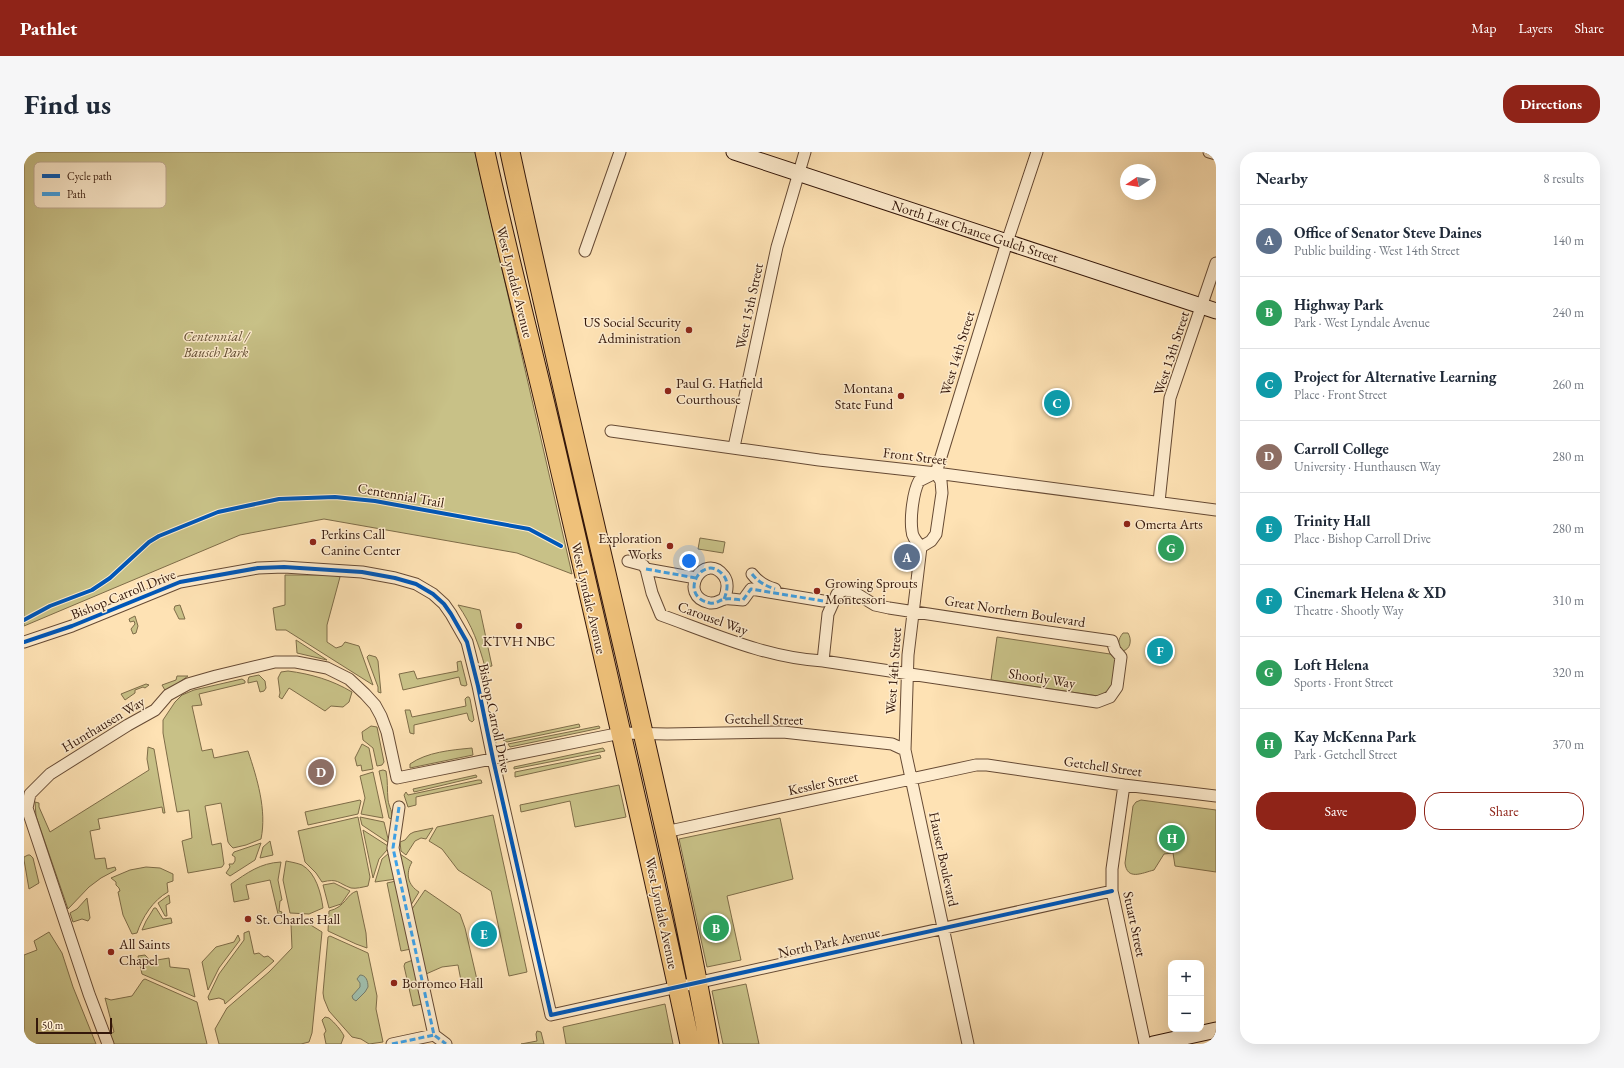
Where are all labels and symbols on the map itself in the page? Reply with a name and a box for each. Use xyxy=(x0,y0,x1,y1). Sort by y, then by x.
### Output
legend xyxy=(34,162,166,208)
north arrow xyxy=(1120,164,1156,200)
text: Cycle path xyxy=(67,169,112,183)
text: Path xyxy=(67,187,86,201)
street label: North Last Chance Gulch Street xyxy=(890,196,1061,267)
street label: West Lyndale Avenue xyxy=(492,224,538,340)
street label: West 15th Street xyxy=(731,261,767,351)
street label: West 14th Street xyxy=(936,308,979,397)
street label: West 13th Street xyxy=(1149,308,1193,397)
place label: US Social Security Administration xyxy=(584,313,682,347)
marker: US Social Security Administration xyxy=(684,325,694,335)
park label: Centennial / Bausch Park xyxy=(183,327,251,361)
place label: Paul G. Hatfield Courthouse xyxy=(676,374,764,408)
place label: Montana State Fund xyxy=(835,379,894,413)
marker: Paul G. Hatfield Courthouse xyxy=(663,386,673,396)
pin: C xyxy=(1044,388,1070,418)
marker: Montana State Fund xyxy=(896,391,906,401)
street label: Front Street xyxy=(882,443,949,469)
street label: Centennial Trail xyxy=(356,479,446,512)
place label: Omerta Arts xyxy=(1135,515,1203,533)
marker: Omerta Arts xyxy=(1122,519,1132,529)
place label: Perkins Call Canine Center xyxy=(321,525,401,559)
place label: Exploration Works xyxy=(598,529,663,563)
pin: G xyxy=(1158,533,1184,563)
marker: Perkins Call Canine Center xyxy=(308,537,318,547)
street label: West Lyndale Avenue xyxy=(567,540,611,656)
marker: Exploration Works xyxy=(665,541,675,551)
pin: A xyxy=(894,542,920,572)
your location xyxy=(679,551,699,571)
street label: Bishop Carroll Drive xyxy=(68,565,179,623)
place label: Growing Sprouts Montessori xyxy=(825,574,918,608)
marker: Growing Sprouts Montessori xyxy=(812,586,822,596)
street label: Great Northern Boulevard xyxy=(943,591,1088,631)
street label: Carousel Way xyxy=(675,597,751,639)
marker: KTVH NBC xyxy=(514,621,524,631)
street label: West 14th Street xyxy=(881,626,905,715)
place label: KTVH NBC xyxy=(483,632,555,650)
pin: F xyxy=(1147,636,1173,666)
street label: Bishop Carroll Drive xyxy=(475,662,515,775)
street label: Shootly Way xyxy=(1007,664,1077,692)
street label: Hunthausen Way xyxy=(58,692,149,756)
street label: Getchell Street xyxy=(724,709,804,729)
street label: Getchell Street xyxy=(1063,752,1144,780)
pin: D xyxy=(308,757,334,787)
street label: Kessler Street xyxy=(786,767,860,799)
street label: Hauser Boulevard xyxy=(925,810,963,909)
pin: H xyxy=(1159,823,1185,853)
street label: West Lyndale Avenue xyxy=(641,855,683,971)
street label: Stuart Street xyxy=(1119,890,1151,959)
place label: St. Charles Hall xyxy=(256,910,341,928)
pin: B xyxy=(703,913,729,943)
marker: St. Charles Hall xyxy=(243,914,253,924)
pin: E xyxy=(471,919,497,949)
street label: North Park Avenue xyxy=(776,922,882,962)
place label: All Saints Chapel xyxy=(118,935,171,969)
marker: All Saints Chapel xyxy=(106,947,116,957)
place label: Borromeo Hall xyxy=(402,974,484,992)
marker: Borromeo Hall xyxy=(389,978,399,988)
scale bar xyxy=(36,1016,112,1035)

